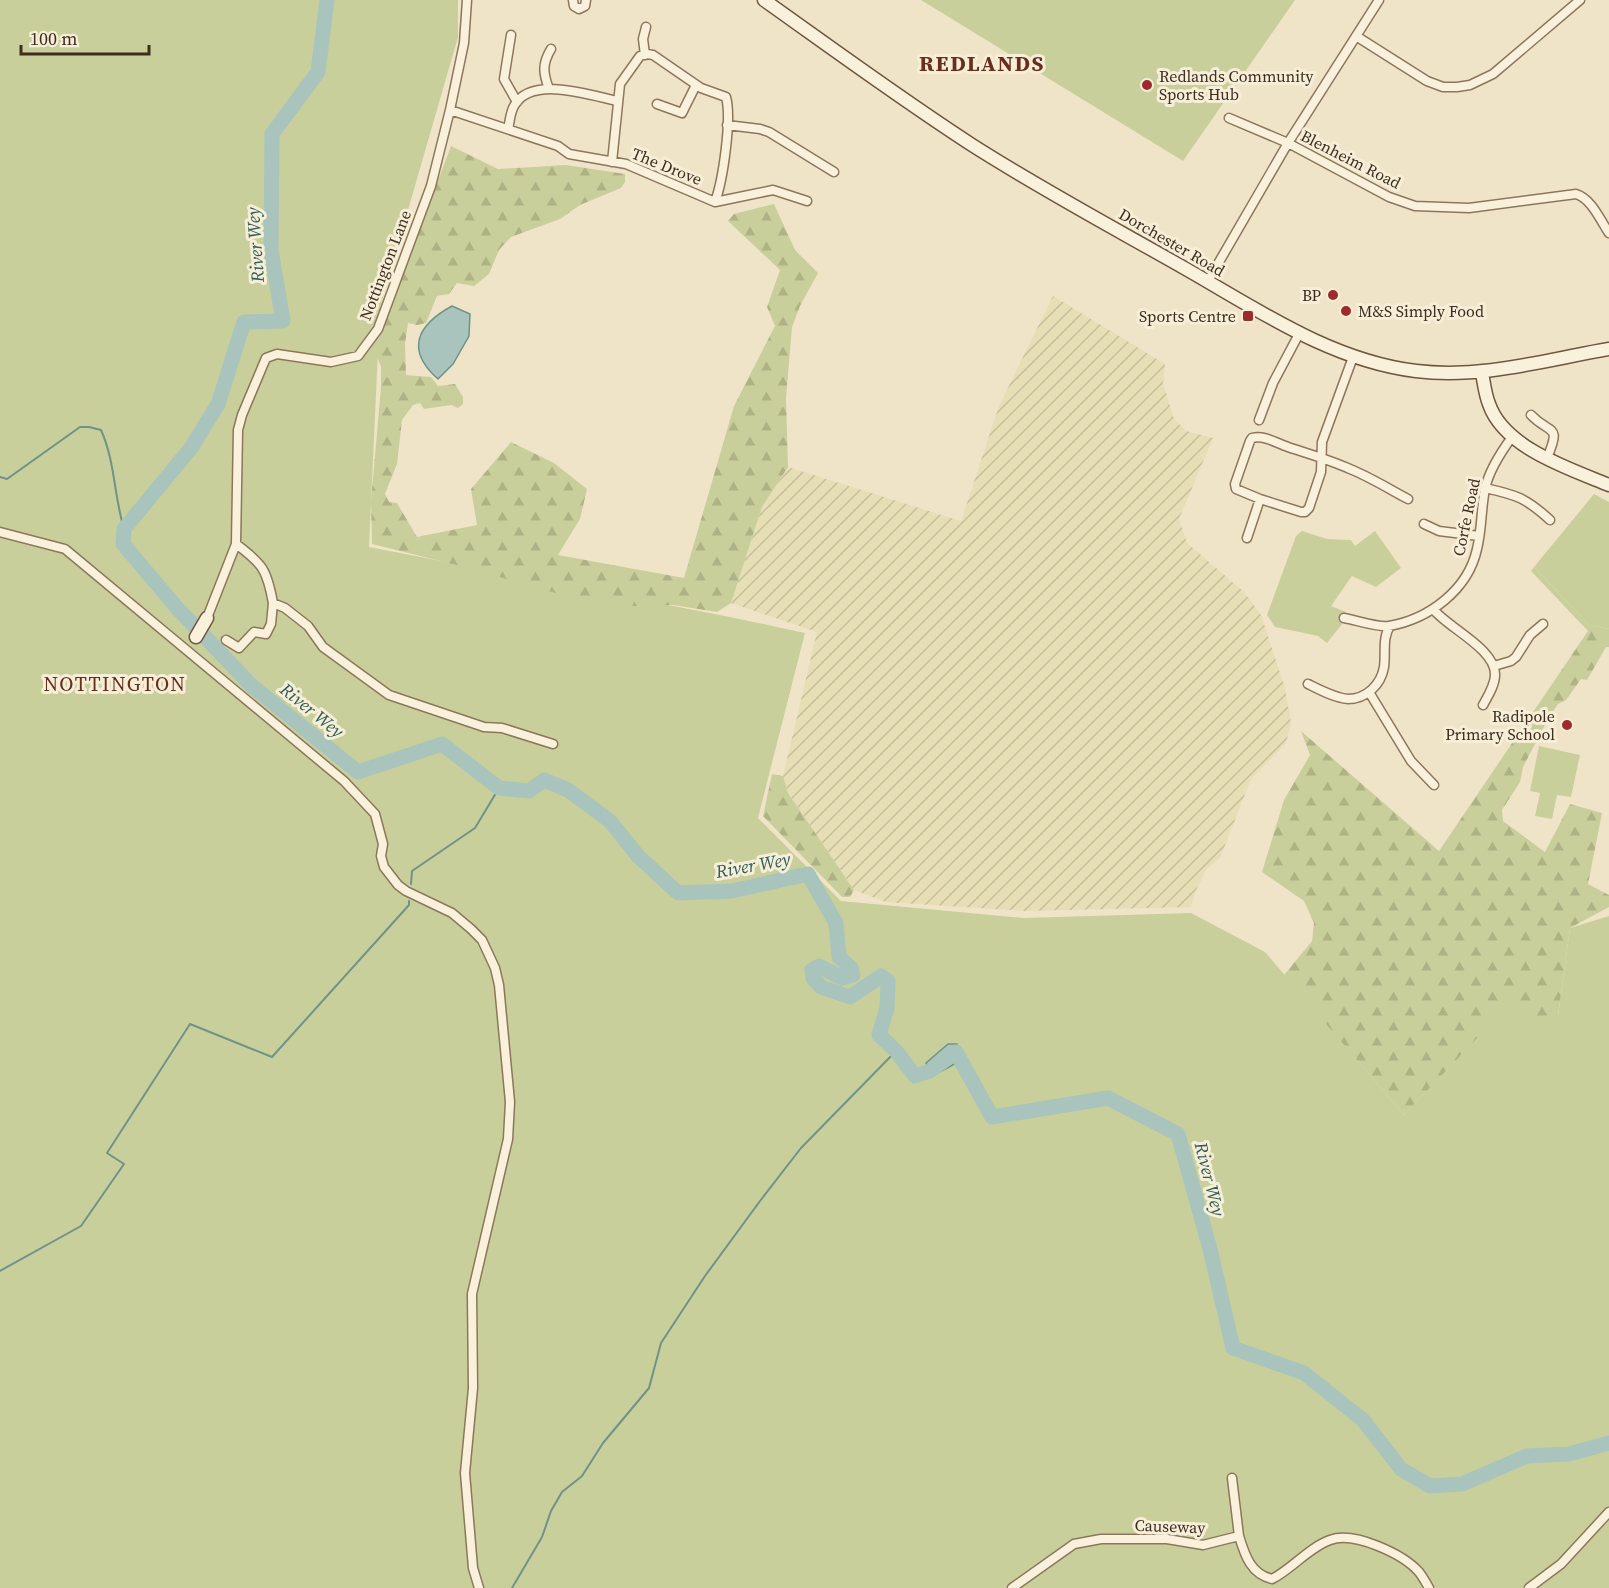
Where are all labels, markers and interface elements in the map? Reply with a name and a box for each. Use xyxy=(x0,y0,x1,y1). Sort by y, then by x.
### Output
scale bar xyxy=(21,18,148,56)
text: 100 m xyxy=(30,26,77,51)
district label: REDLANDS xyxy=(919,48,1045,78)
place label: Redlands Community Sports Hub xyxy=(1159,65,1314,105)
marker: Redlands Community Sports Hub xyxy=(1140,78,1154,92)
street label: Blenheim Road xyxy=(1297,124,1405,194)
street label: The Drove xyxy=(629,142,705,190)
street label: Dorchester Road xyxy=(1115,203,1229,281)
water label: River Wey xyxy=(240,206,270,284)
street label: Nottington Lane xyxy=(354,207,416,323)
place label: BP xyxy=(1302,284,1322,306)
marker: BP xyxy=(1326,288,1340,302)
place label: M&S Simply Food xyxy=(1358,300,1484,322)
marker: M&S Simply Food xyxy=(1339,304,1353,318)
place label: Sports Centre xyxy=(1139,305,1236,327)
marker: Sports Centre xyxy=(1241,309,1255,323)
street label: Corfe Road xyxy=(1447,476,1485,558)
district label: NOTTINGTON xyxy=(43,670,187,698)
water label: River Wey xyxy=(274,676,349,744)
place label: Radipole Primary School xyxy=(1445,705,1555,745)
marker: Radipole Primary School xyxy=(1560,718,1574,732)
water label: River Wey xyxy=(713,846,793,884)
water label: River Wey xyxy=(1189,1139,1231,1219)
street label: Causeway xyxy=(1134,1514,1206,1538)

